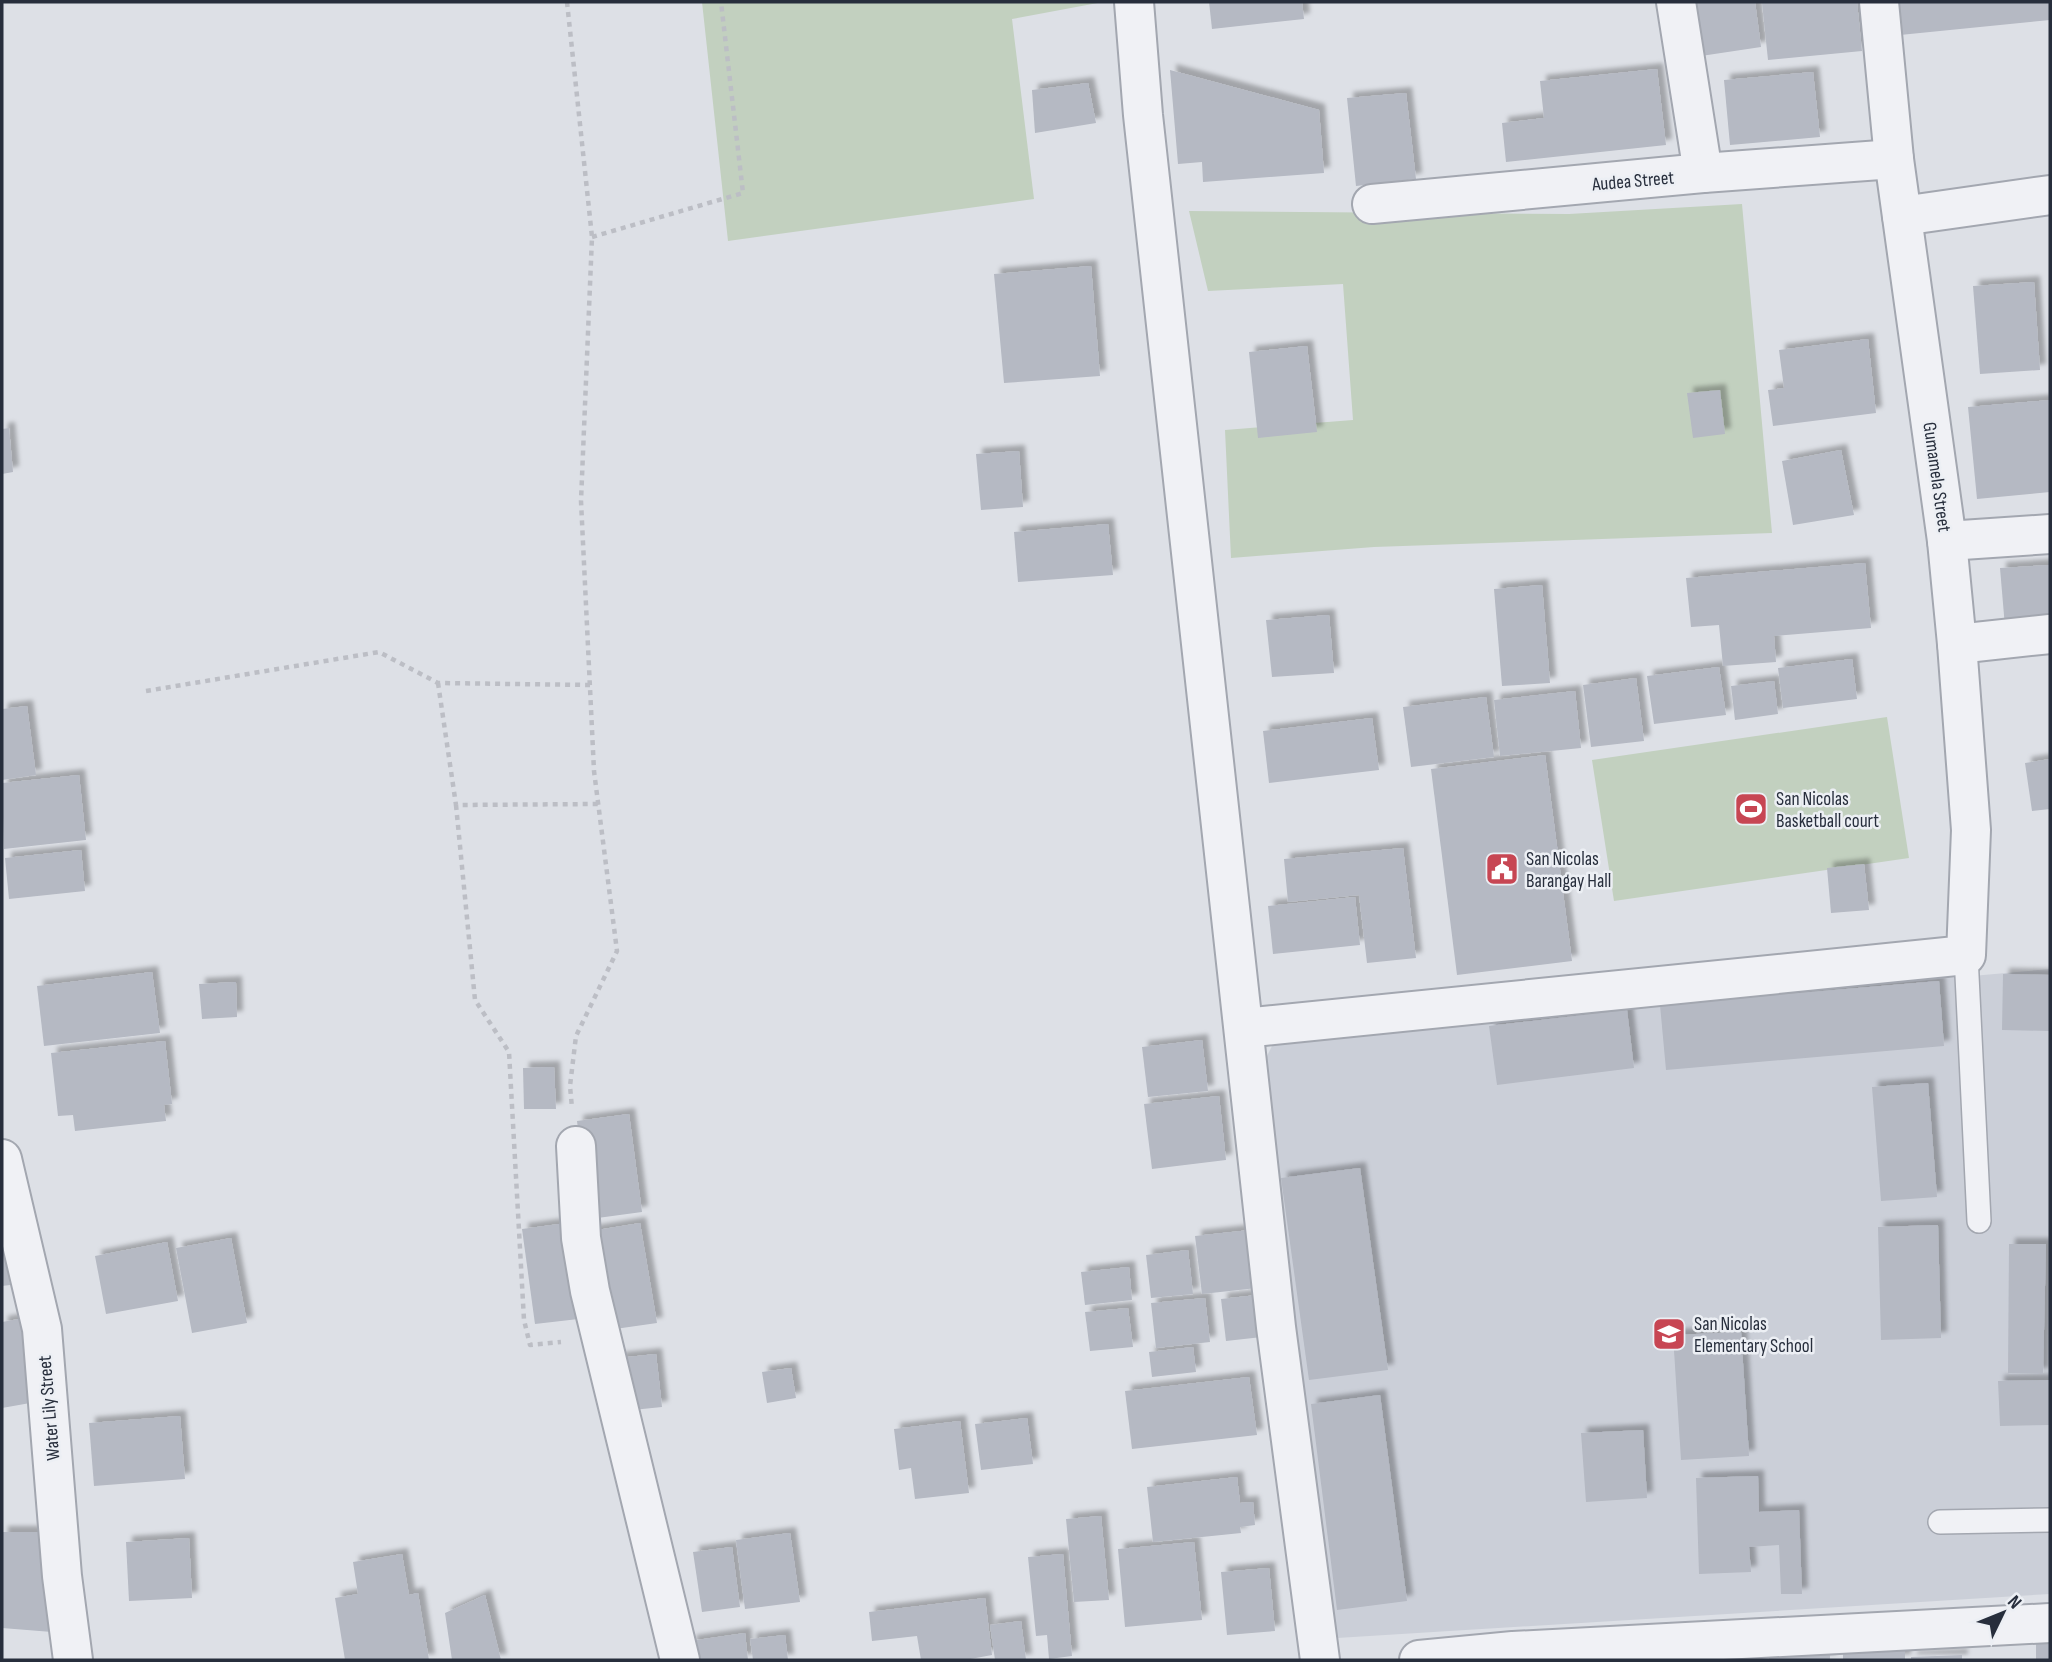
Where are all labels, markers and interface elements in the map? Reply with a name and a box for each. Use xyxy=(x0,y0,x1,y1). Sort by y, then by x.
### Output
street label: Audea Street xyxy=(1590,166,1675,197)
street label: Gumamela Street xyxy=(1917,421,1956,534)
place label: San Nicolas Basketball court xyxy=(1776,788,1879,833)
sports icon: San Nicolas Basketball court xyxy=(1732,790,1770,828)
place label: San Nicolas Barangay Hall xyxy=(1526,848,1611,893)
public building icon: San Nicolas Barangay Hall xyxy=(1483,850,1521,888)
place label: San Nicolas Elementary School xyxy=(1694,1313,1813,1358)
school or university icon: San Nicolas Elementary School xyxy=(1650,1315,1688,1353)
street label: Water Lily Street xyxy=(33,1354,66,1461)
north arrow xyxy=(1968,1578,2038,1648)
text: N xyxy=(2002,1591,2026,1614)

